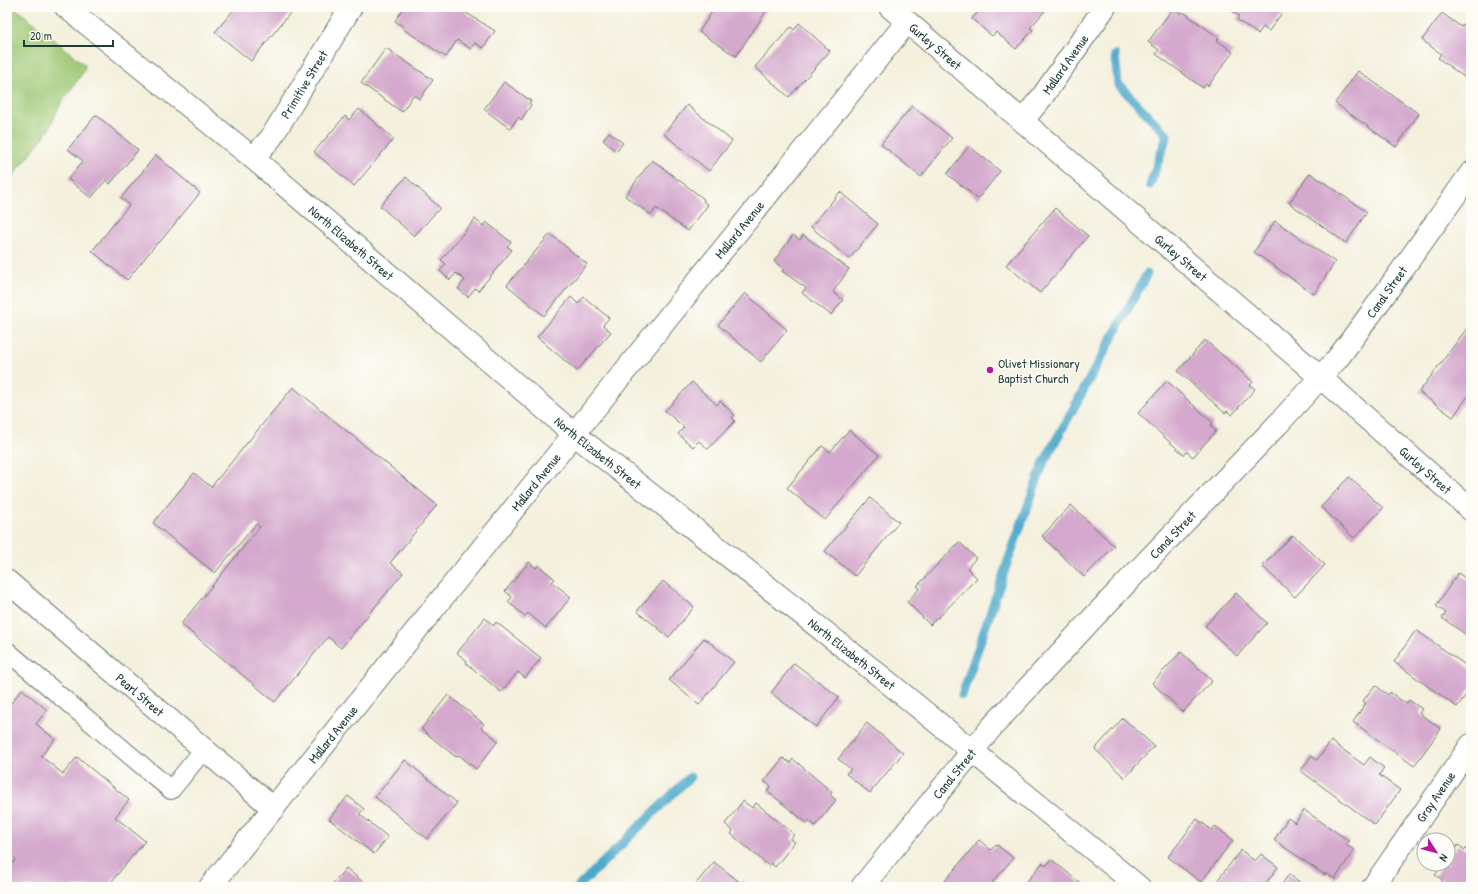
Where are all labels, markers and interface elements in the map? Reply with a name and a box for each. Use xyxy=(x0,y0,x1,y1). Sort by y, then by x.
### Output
street label: Gurley Street xyxy=(905,18,966,74)
scale bar xyxy=(24,22,113,48)
text: 20 m xyxy=(30,27,52,44)
street label: Mallard Avenue xyxy=(1038,30,1092,98)
street label: Primitive Street xyxy=(276,46,332,122)
street label: Mallard Avenue xyxy=(710,197,768,262)
street label: North Elizabeth Street xyxy=(305,201,398,284)
street label: Gurley Street xyxy=(1151,230,1212,285)
street label: Canal Street xyxy=(1362,262,1411,322)
place label: Olivet Missionary Baptist Church xyxy=(998,354,1080,387)
marker: Olivet Missionary Baptist Church xyxy=(985,365,995,375)
street label: North Elizabeth Street xyxy=(551,412,646,493)
street label: Gurley Street xyxy=(1396,442,1456,498)
street label: Mallard Avenue xyxy=(507,449,565,514)
street label: Canal Street xyxy=(1145,506,1200,562)
street label: North Elizabeth Street xyxy=(805,613,900,694)
street label: Pearl Street xyxy=(112,669,169,721)
street label: Mallard Avenue xyxy=(304,701,362,767)
street label: Canal Street xyxy=(928,744,980,803)
street label: Gray Avenue xyxy=(1412,768,1459,825)
north arrow xyxy=(1416,832,1456,872)
text: N xyxy=(1437,851,1451,864)

